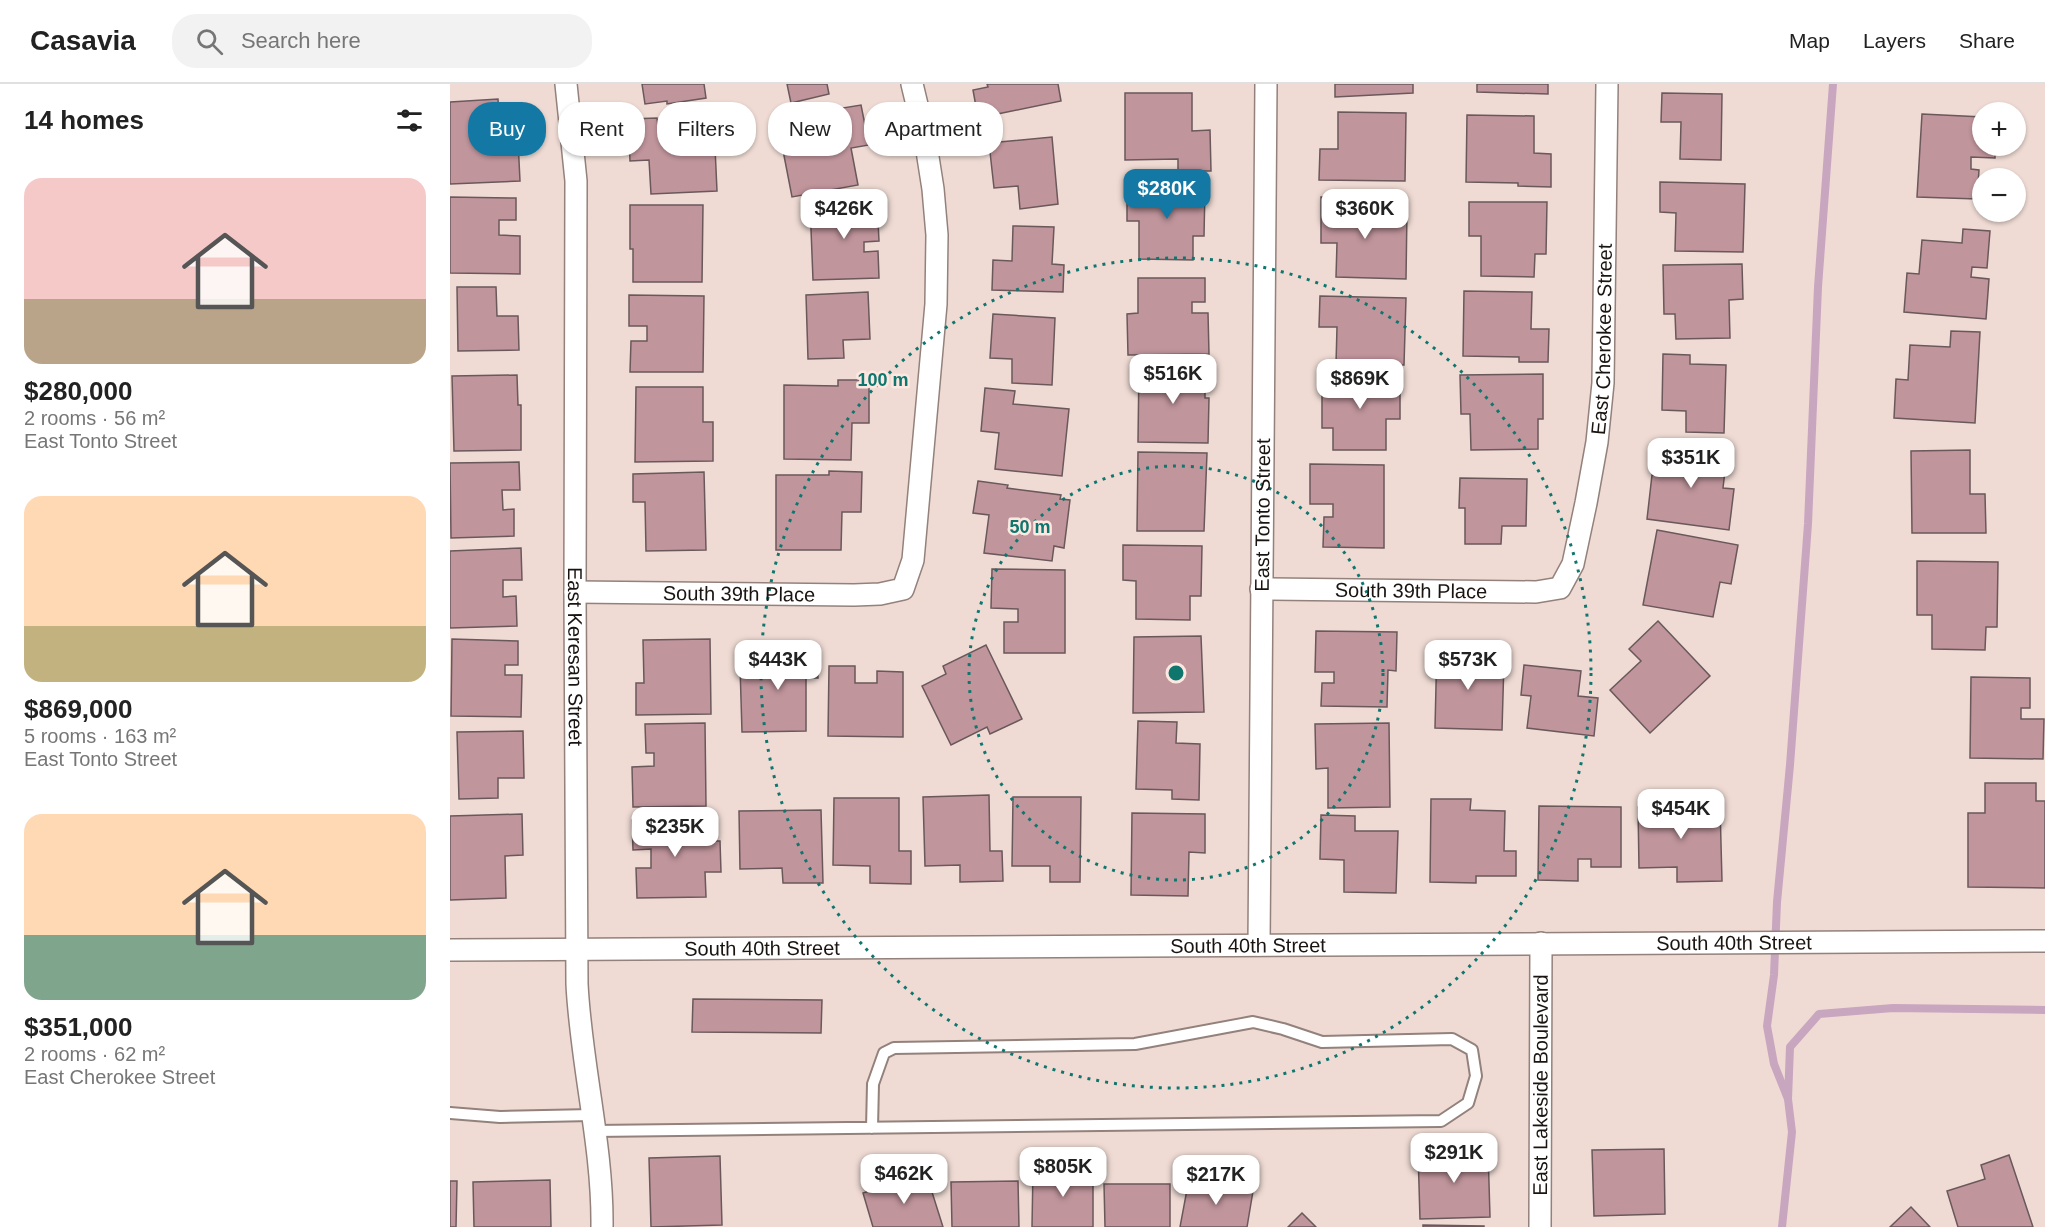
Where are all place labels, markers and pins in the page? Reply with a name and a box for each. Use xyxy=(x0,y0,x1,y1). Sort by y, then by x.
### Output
pin: $280K xyxy=(1125,169,1209,220)
pin: $426K xyxy=(802,189,886,240)
pin: $360K xyxy=(1323,189,1407,240)
pin: $516K xyxy=(1131,354,1215,405)
pin: $869K xyxy=(1318,359,1402,410)
pin: $351K xyxy=(1649,438,1733,489)
pin: $443K xyxy=(736,640,820,691)
pin: $573K xyxy=(1426,640,1510,691)
centre of rings xyxy=(1166,663,1186,683)
pin: $454K xyxy=(1639,789,1723,840)
pin: $235K xyxy=(633,807,717,858)
pin: $291K xyxy=(1412,1133,1496,1184)
pin: $805K xyxy=(1021,1147,1105,1198)
pin: $462K xyxy=(862,1154,946,1205)
pin: $217K xyxy=(1174,1155,1258,1206)

